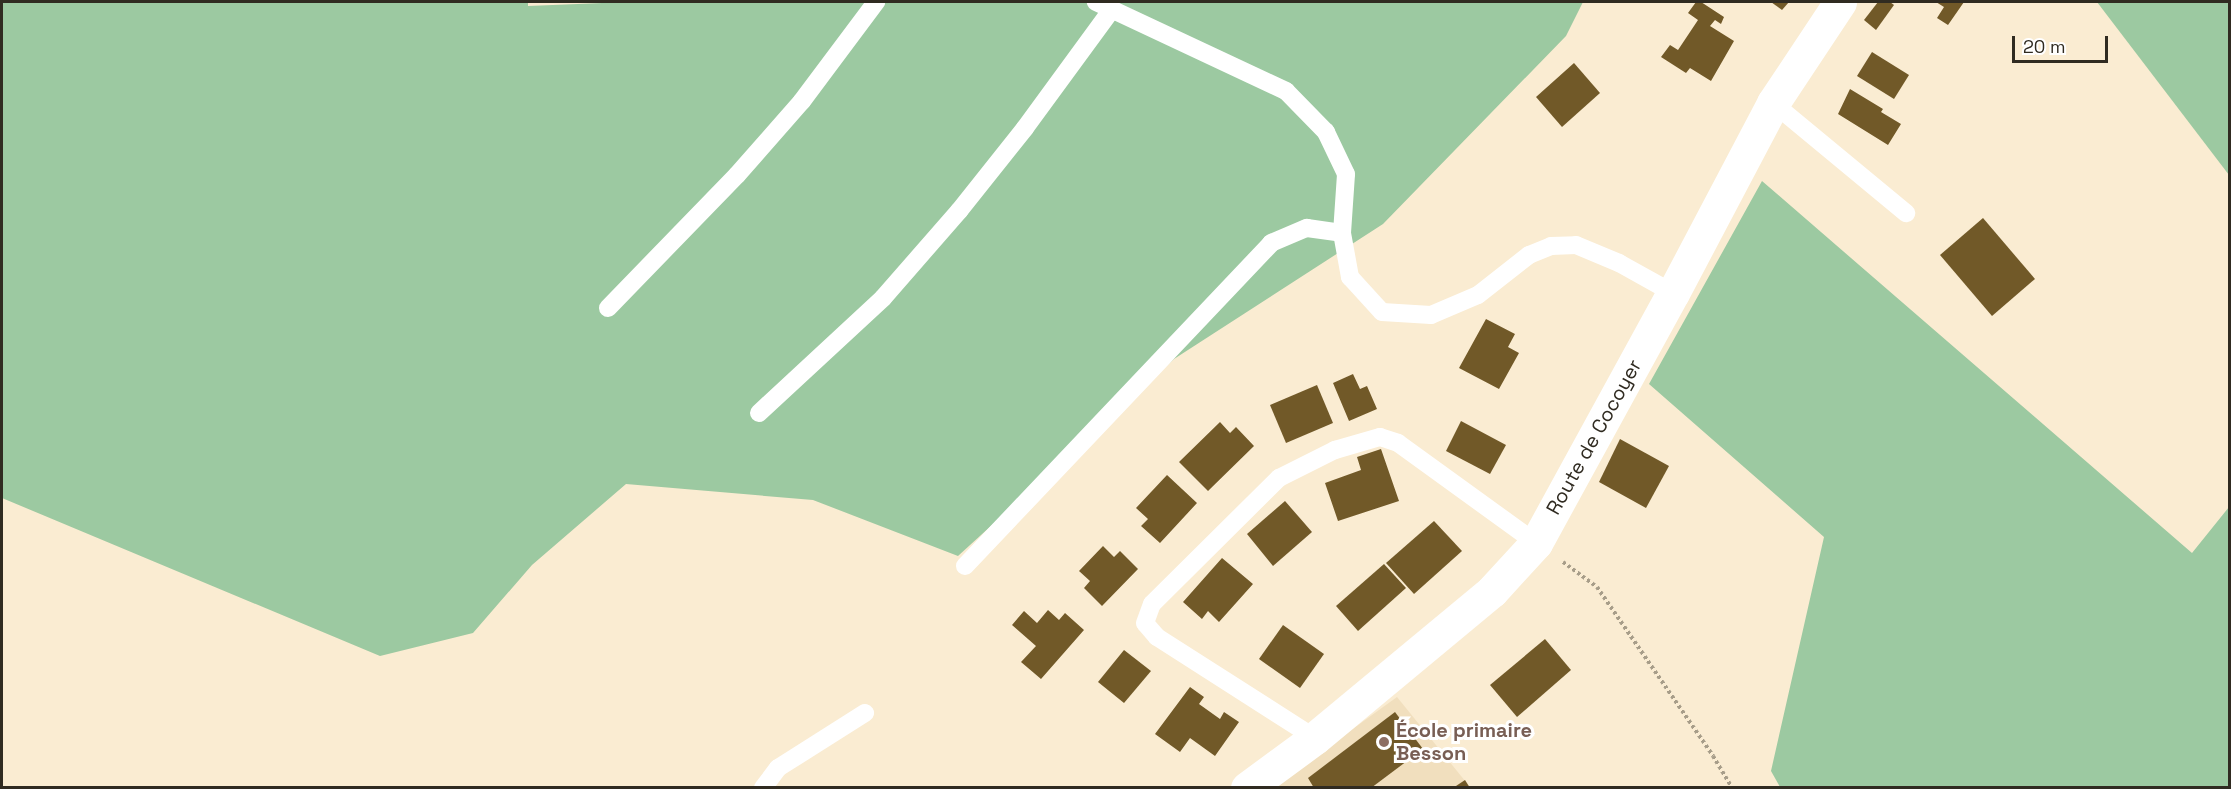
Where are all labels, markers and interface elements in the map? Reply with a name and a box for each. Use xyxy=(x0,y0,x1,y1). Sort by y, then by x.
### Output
scale bar xyxy=(2015,24,2111,62)
text: 20 m xyxy=(2023,35,2066,58)
street label: Route de Cocoyer xyxy=(1541,355,1647,519)
place label: École primaire Besson xyxy=(1396,718,1532,765)
marker: École primaire Besson xyxy=(1377,735,1391,749)

